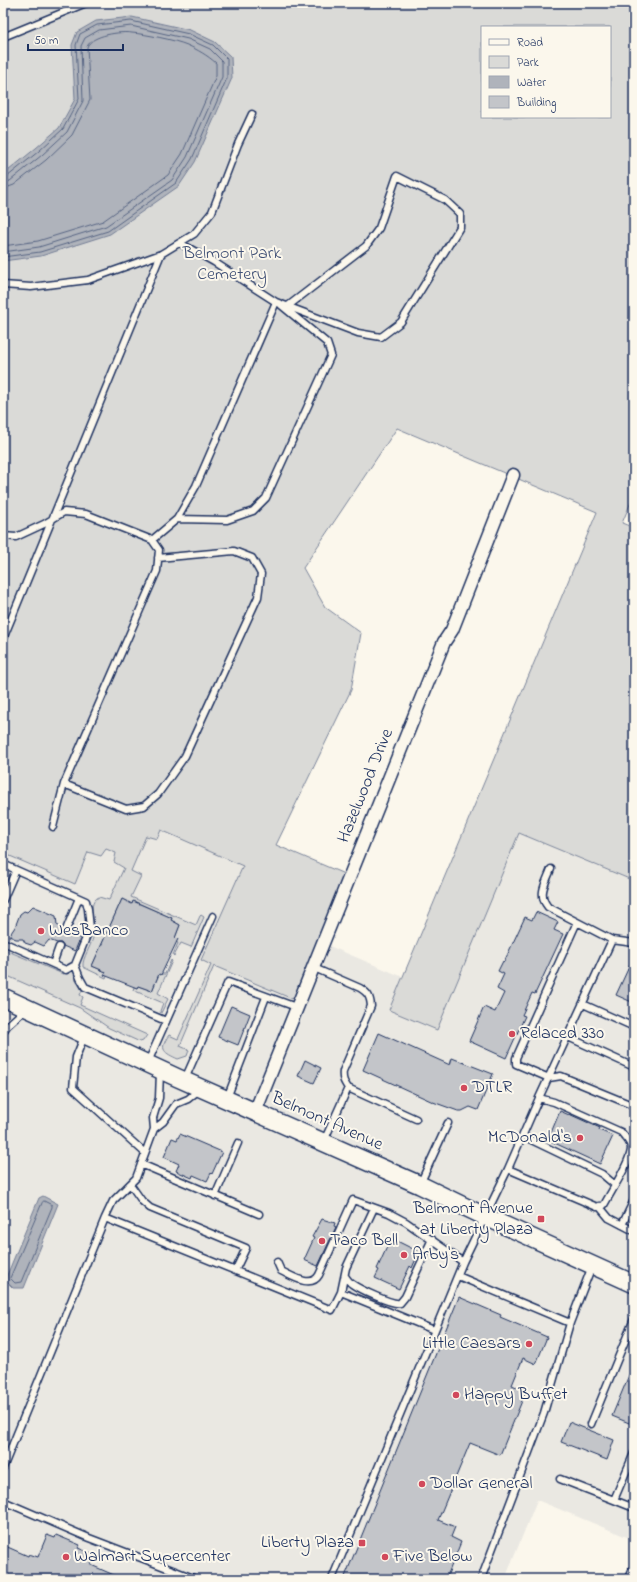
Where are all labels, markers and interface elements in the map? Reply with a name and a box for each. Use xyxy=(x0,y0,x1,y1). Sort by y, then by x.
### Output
scale bar xyxy=(28,26,123,52)
legend xyxy=(481,26,611,118)
text: 50 m xyxy=(34,32,58,50)
text: Road xyxy=(517,34,543,52)
text: Park xyxy=(517,54,539,72)
text: Water xyxy=(517,74,546,92)
text: Building xyxy=(516,94,556,113)
park label: Belmont Park Cemetery xyxy=(182,241,281,288)
street label: Hazelwood Drive xyxy=(331,724,401,847)
place label: WesBanco xyxy=(49,918,128,944)
marker: WesBanco xyxy=(36,926,46,936)
place label: Relaced 330 xyxy=(520,1021,604,1047)
marker: Relaced 330 xyxy=(507,1029,517,1039)
place label: DTLR xyxy=(471,1075,512,1101)
marker: DTLR xyxy=(459,1083,469,1093)
street label: Belmont Avenue xyxy=(266,1085,388,1159)
place label: McDonald's xyxy=(488,1125,572,1151)
marker: McDonald's xyxy=(575,1133,585,1143)
place label: Belmont Avenue at Liberty Plaza xyxy=(412,1196,534,1243)
marker: Belmont Avenue at Liberty Plaza xyxy=(536,1214,546,1224)
place label: Taco Bell xyxy=(330,1228,398,1254)
marker: Taco Bell xyxy=(317,1236,327,1246)
place label: Arby's xyxy=(412,1242,459,1268)
marker: Arby's xyxy=(399,1250,409,1260)
place label: Little Caesars xyxy=(422,1331,521,1357)
marker: Little Caesars xyxy=(524,1339,534,1349)
place label: Happy Buffet xyxy=(464,1382,568,1408)
marker: Happy Buffet xyxy=(451,1390,461,1400)
place label: Dollar General xyxy=(429,1471,533,1497)
marker: Dollar General xyxy=(417,1479,427,1489)
place label: Liberty Plaza xyxy=(261,1530,354,1556)
marker: Liberty Plaza xyxy=(357,1538,367,1548)
place label: Walmart Supercenter xyxy=(74,1544,231,1570)
place label: Five Below xyxy=(392,1544,473,1570)
marker: Walmart Supercenter xyxy=(61,1552,71,1562)
marker: Five Below xyxy=(380,1552,390,1562)

